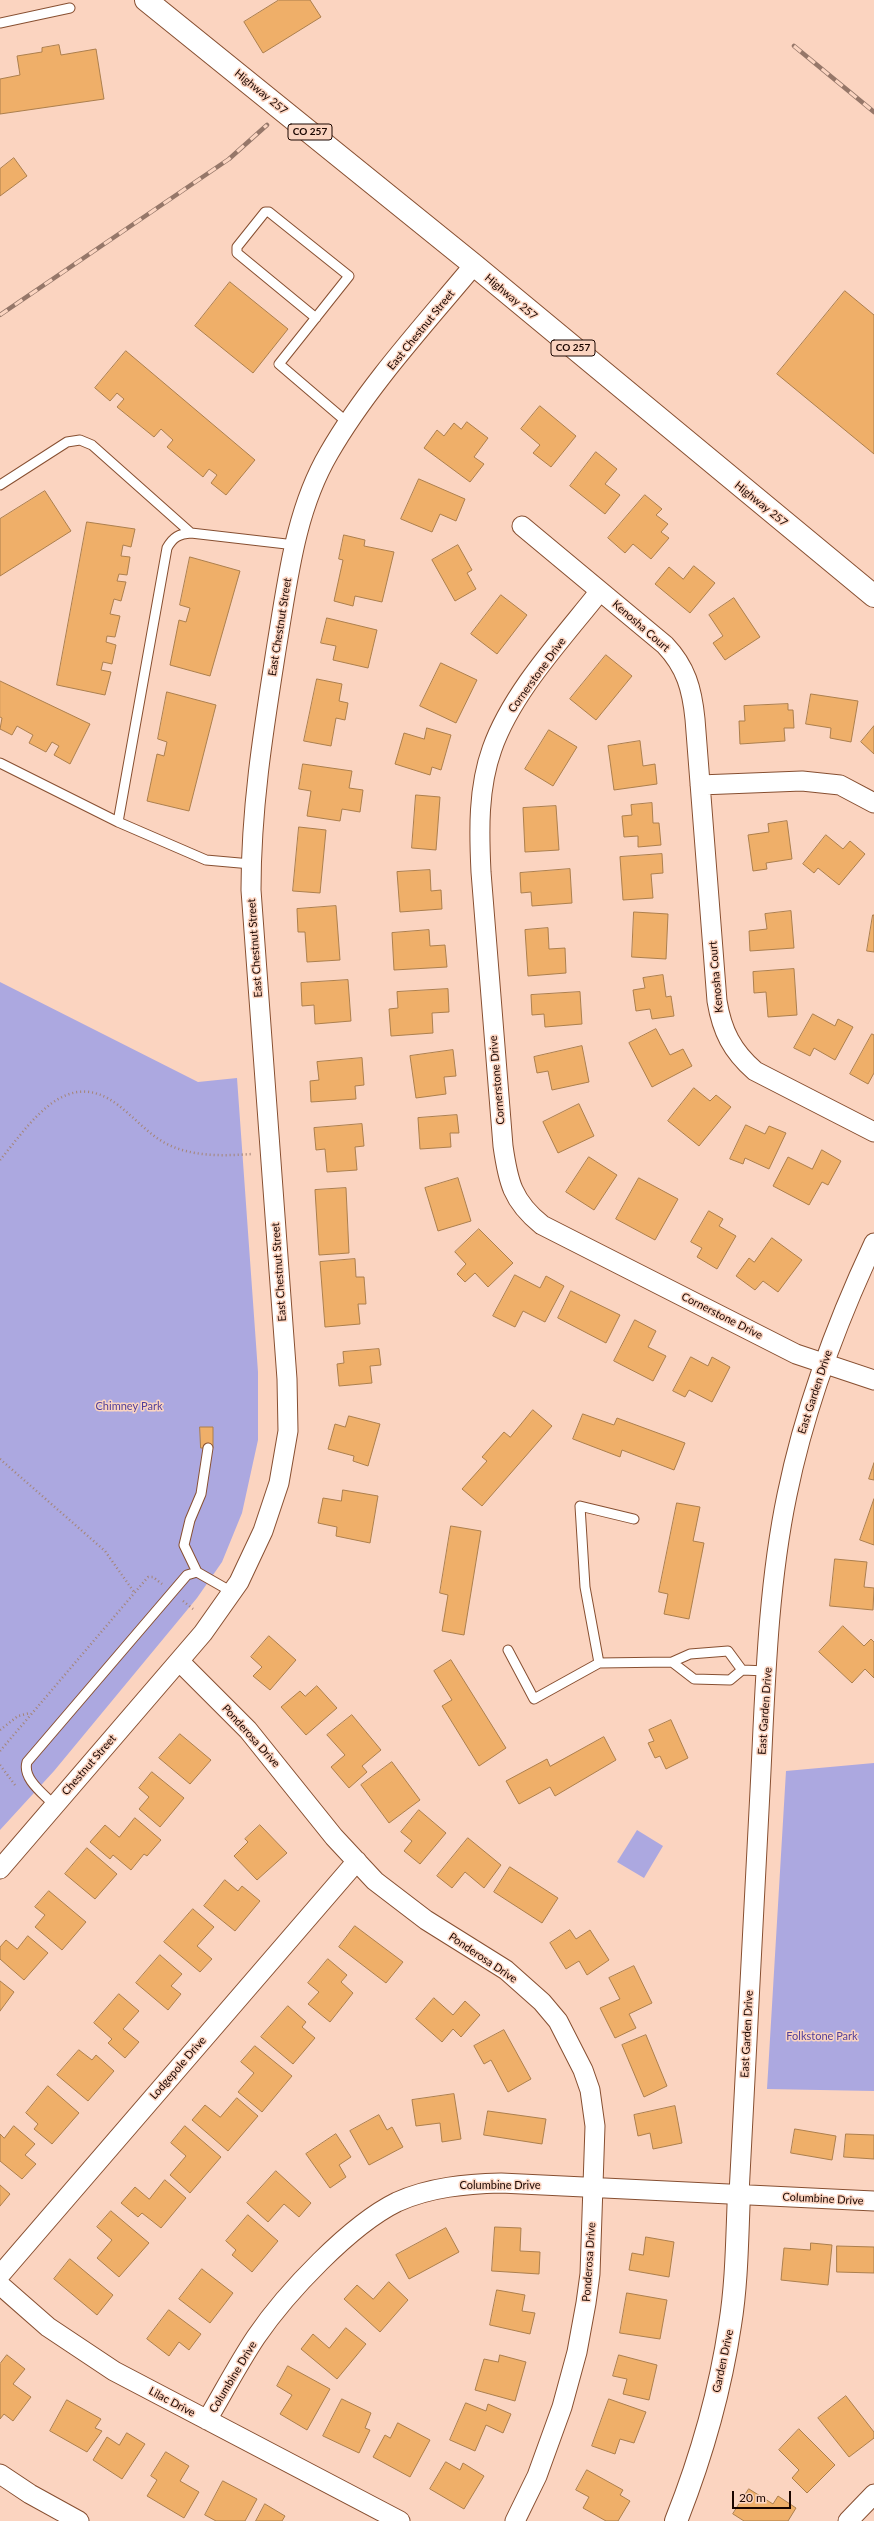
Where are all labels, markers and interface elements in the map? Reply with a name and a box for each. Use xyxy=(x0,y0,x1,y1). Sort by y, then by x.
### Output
street label: Highway 257 xyxy=(232,67,290,117)
road number: CO 257 xyxy=(288,124,332,140)
street label: Highway 257 xyxy=(482,271,540,323)
street label: East Chestnut Street xyxy=(385,287,457,373)
road number: CO 257 xyxy=(551,340,595,356)
street label: Highway 257 xyxy=(732,479,790,529)
street label: East Chestnut Street xyxy=(266,577,294,677)
street label: Kenosha Court xyxy=(610,597,672,655)
street label: Cornerstone Drive xyxy=(505,635,569,715)
street label: East Chestnut Street xyxy=(245,898,265,998)
street label: Kenosha Court xyxy=(706,941,726,1013)
street label: Cornerstone Drive xyxy=(487,1035,507,1125)
street label: East Chestnut Street xyxy=(269,1222,289,1322)
street label: Cornerstone Drive xyxy=(679,1290,765,1342)
street label: East Garden Drive xyxy=(795,1348,835,1436)
park label: Chimney Park xyxy=(96,1399,162,1413)
street label: East Garden Drive xyxy=(755,1667,775,1755)
street label: Ponderosa Drive xyxy=(219,1702,283,1770)
street label: Chestnut Street xyxy=(59,1732,119,1798)
street label: Ponderosa Drive xyxy=(446,1930,520,1986)
street label: East Garden Drive xyxy=(738,1990,756,2078)
park label: Folkstone Park xyxy=(786,2029,858,2043)
street label: Lodgepole Drive xyxy=(147,2034,209,2102)
street label: Columbine Drive xyxy=(459,2178,541,2192)
street label: Columbine Drive xyxy=(782,2190,864,2208)
street label: Ponderosa Drive xyxy=(580,2222,598,2302)
street label: Garden Drive xyxy=(710,2328,736,2394)
street label: Columbine Drive xyxy=(206,2339,260,2415)
street label: Lilac Drive xyxy=(147,2384,197,2420)
scale bar xyxy=(734,2483,793,2509)
text: 20 m xyxy=(739,2490,766,2505)

